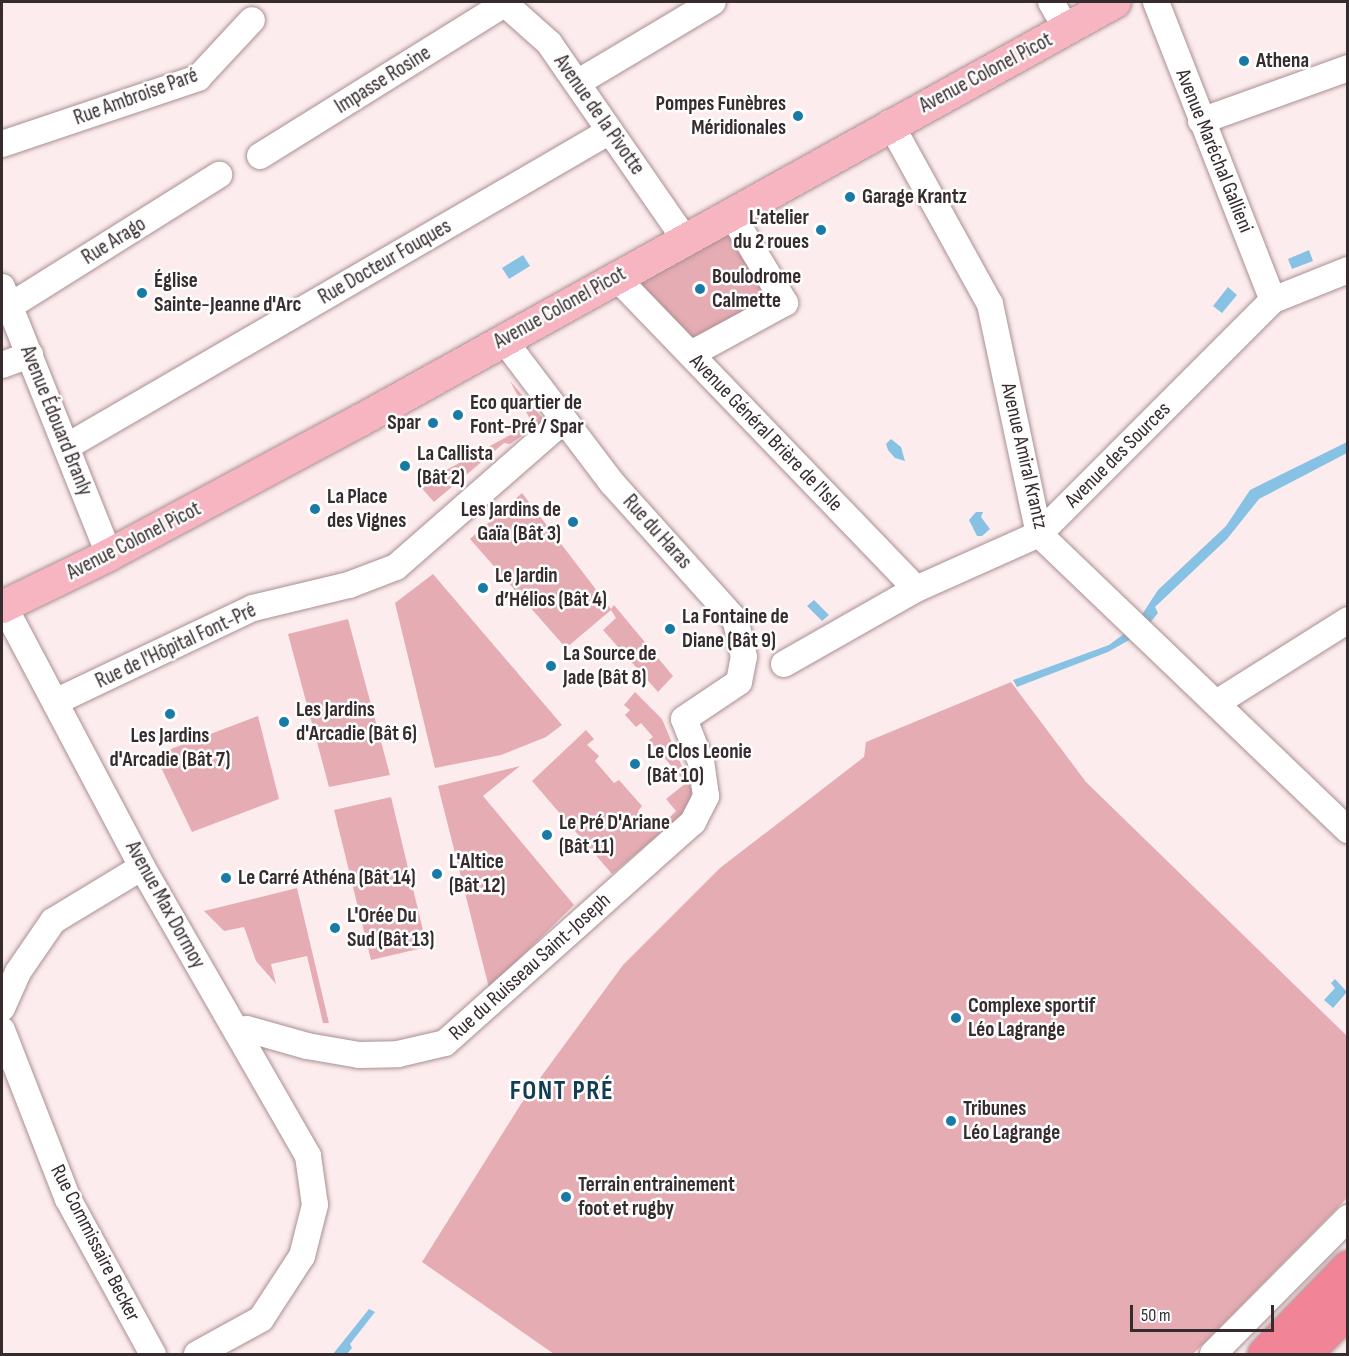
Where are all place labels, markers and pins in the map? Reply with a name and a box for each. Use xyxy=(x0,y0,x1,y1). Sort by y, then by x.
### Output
place label: Athena xyxy=(1256,48,1309,74)
marker: Athena xyxy=(1237,54,1251,68)
place label: Pompes Funèbres Méridionales xyxy=(656,91,786,141)
marker: Pompes Funèbres Méridionales xyxy=(791,109,805,123)
place label: Garage Krantz xyxy=(862,184,967,210)
marker: Garage Krantz xyxy=(843,190,857,204)
place label: L'atelier du 2 roues xyxy=(733,205,809,255)
marker: L'atelier du 2 roues xyxy=(814,223,828,237)
place label: Boulodrome Calmette xyxy=(712,264,801,314)
place label: Église Sainte-Jeanne d'Arc xyxy=(154,268,301,318)
marker: Boulodrome Calmette xyxy=(693,282,707,296)
marker: Église Sainte-Jeanne d'Arc xyxy=(135,286,149,300)
place label: Eco quartier de Font-Pré / Spar xyxy=(470,390,584,440)
marker: Eco quartier de Font-Pré / Spar xyxy=(451,408,465,422)
place label: Spar xyxy=(387,410,421,436)
marker: Spar xyxy=(426,416,440,430)
place label: La Callista (Bât 2) xyxy=(417,441,493,491)
marker: La Callista (Bât 2) xyxy=(398,459,412,473)
place label: La Place des Vignes xyxy=(327,484,406,534)
place label: Les Jardins de Gaïa (Bât 3) xyxy=(461,497,561,547)
marker: La Place des Vignes xyxy=(308,502,322,516)
marker: Les Jardins de Gaïa (Bât 3) xyxy=(566,515,580,529)
place label: Le Jardin d’Hélios (Bât 4) xyxy=(495,563,607,613)
marker: Le Jardin d’Hélios (Bât 4) xyxy=(476,581,490,595)
place label: La Fontaine de Diane (Bât 9) xyxy=(682,604,789,654)
marker: La Fontaine de Diane (Bât 9) xyxy=(663,622,677,636)
place label: La Source de Jade (Bât 8) xyxy=(563,641,657,691)
marker: La Source de Jade (Bât 8) xyxy=(544,659,558,673)
place label: Les Jardins d'Arcadie (Bât 6) xyxy=(296,697,417,747)
marker: Les Jardins d'Arcadie (Bât 7) xyxy=(163,707,177,721)
marker: Les Jardins d'Arcadie (Bât 6) xyxy=(277,715,291,729)
place label: Les Jardins d'Arcadie (Bât 7) xyxy=(110,723,230,773)
place label: Le Clos Leonie (Bât 10) xyxy=(647,739,752,789)
marker: Le Clos Leonie (Bât 10) xyxy=(628,757,642,771)
place label: Le Pré D'Ariane (Bât 11) xyxy=(559,810,670,860)
marker: Le Pré D'Ariane (Bât 11) xyxy=(540,828,554,842)
place label: L'Altice (Bât 12) xyxy=(449,849,505,899)
place label: Le Carré Athéna (Bât 14) xyxy=(238,865,416,891)
marker: L'Altice (Bât 12) xyxy=(430,867,444,881)
marker: Le Carré Athéna (Bât 14) xyxy=(219,871,233,885)
place label: L'Orée Du Sud (Bât 13) xyxy=(347,903,434,953)
marker: L'Orée Du Sud (Bât 13) xyxy=(328,921,342,935)
place label: Complexe sportif Léo Lagrange xyxy=(968,993,1095,1043)
marker: Complexe sportif Léo Lagrange xyxy=(949,1011,963,1025)
place label: Tribunes Léo Lagrange xyxy=(963,1096,1060,1146)
marker: Tribunes Léo Lagrange xyxy=(944,1114,958,1128)
place label: Terrain entrainement foot et rugby xyxy=(578,1172,735,1222)
marker: Terrain entrainement foot et rugby xyxy=(559,1190,573,1204)

